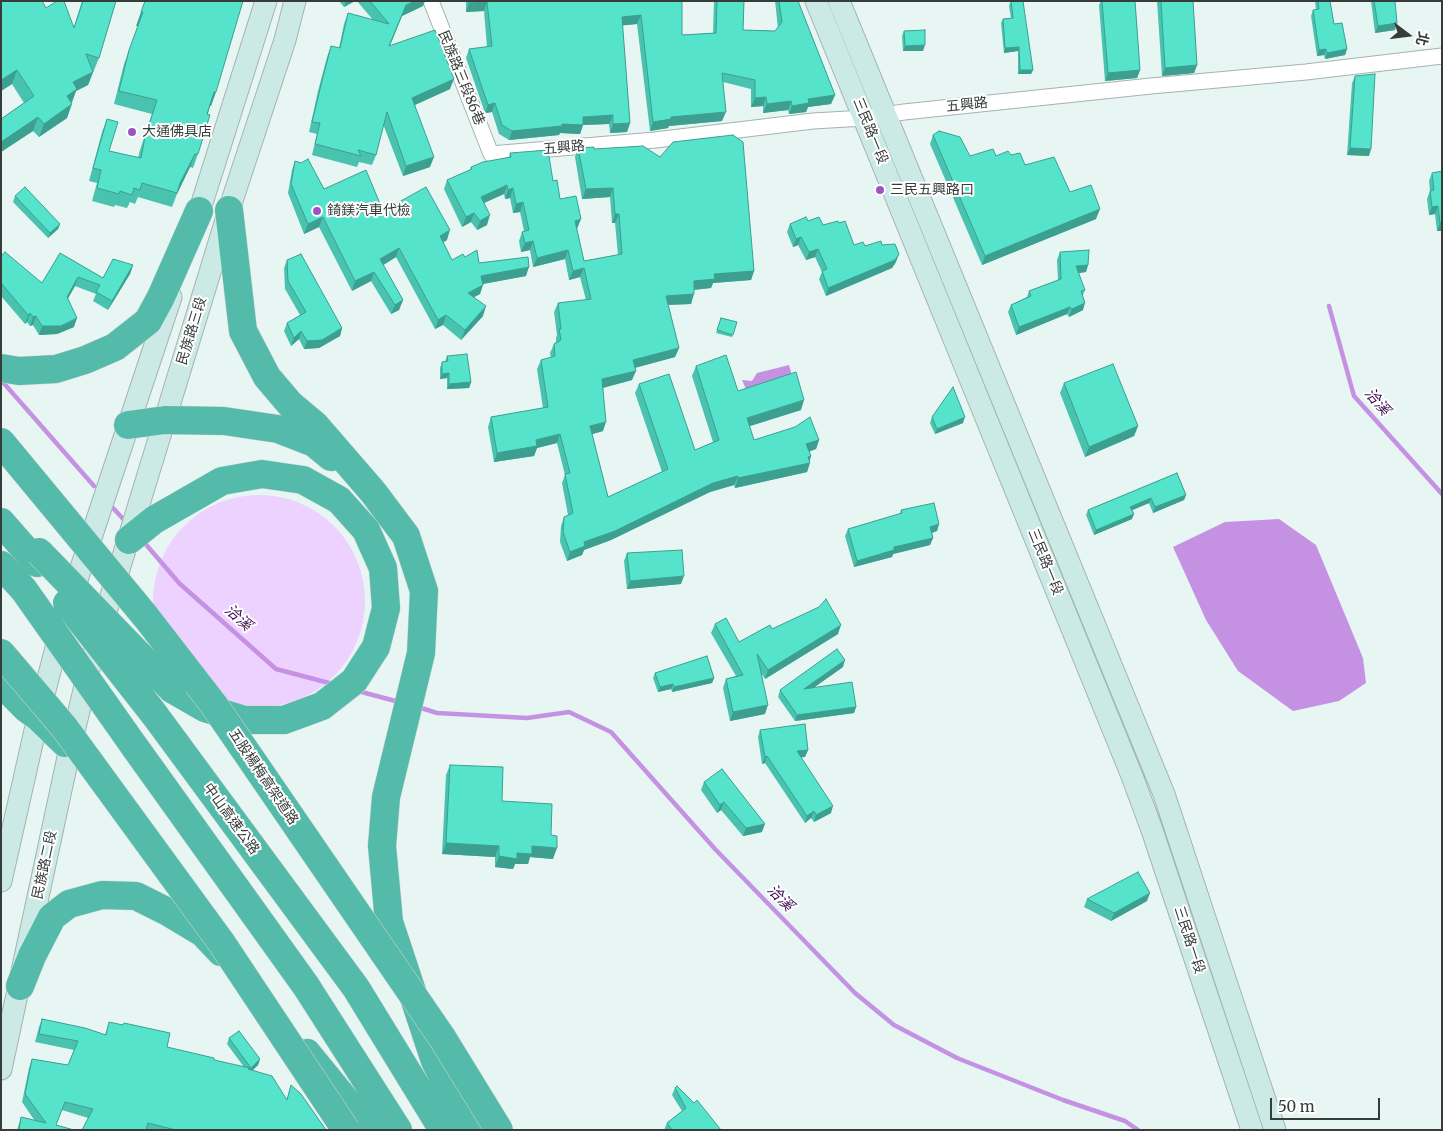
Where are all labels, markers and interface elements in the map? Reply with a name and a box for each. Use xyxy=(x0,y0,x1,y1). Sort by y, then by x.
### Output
north arrow xyxy=(1383,10,1433,60)
street label: 民族路三段86巷 xyxy=(434,28,488,128)
text: 北 xyxy=(1412,30,1433,48)
street label: 五興路 xyxy=(945,94,989,116)
street label: 三民路一段 xyxy=(849,95,891,167)
place label: 大通佛具店 xyxy=(142,124,212,140)
marker: 大通佛具店 xyxy=(126,126,138,138)
street label: 五興路 xyxy=(542,138,586,158)
place label: 三民五興路口 xyxy=(890,182,974,198)
marker: 三民五興路口 xyxy=(874,184,886,196)
place label: 錡鎂汽車代檢 xyxy=(327,203,411,219)
marker: 錡鎂汽車代檢 xyxy=(311,205,323,217)
street label: 民族路三段 xyxy=(174,295,210,367)
water label: 洽溪 xyxy=(1360,385,1394,419)
street label: 三民路一段 xyxy=(1024,526,1066,598)
water label: 洽溪 xyxy=(221,601,255,635)
street label: 五股楊梅高架道路 xyxy=(225,726,301,828)
street label: 中山高速公路 xyxy=(200,780,262,858)
street label: 民族路二段 xyxy=(30,829,60,901)
water label: 洽溪 xyxy=(763,881,797,915)
street label: 三民路一段 xyxy=(1170,904,1208,976)
scale bar xyxy=(1273,1088,1383,1120)
text: 50 m xyxy=(1278,1097,1315,1116)

